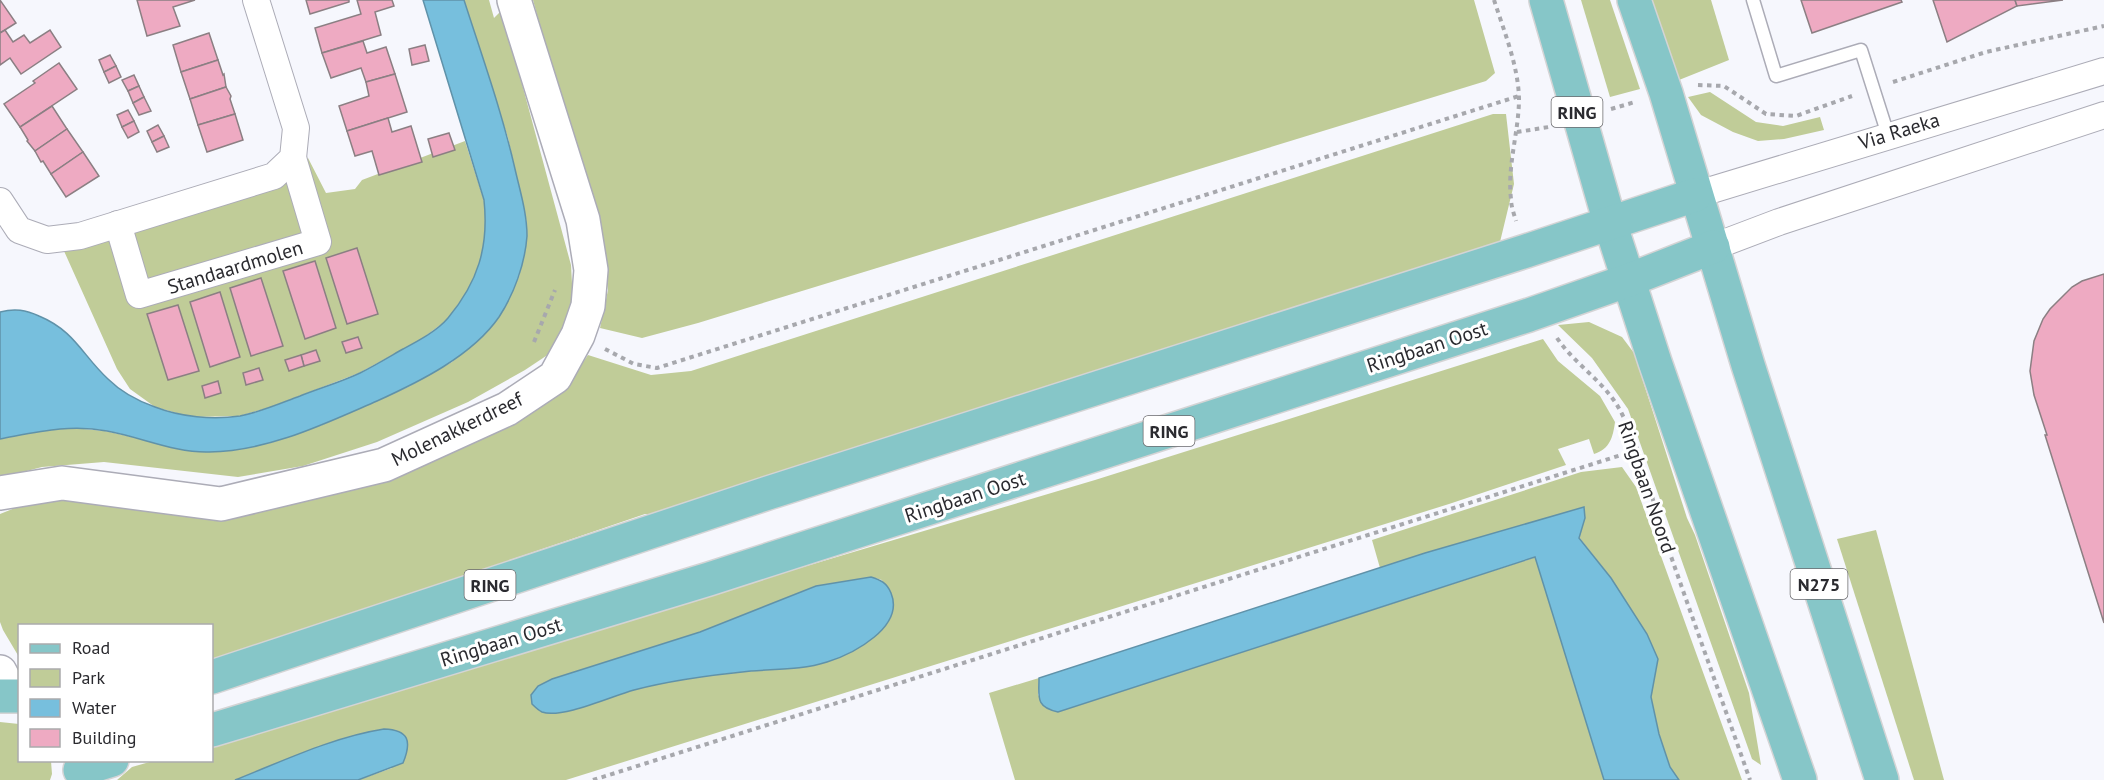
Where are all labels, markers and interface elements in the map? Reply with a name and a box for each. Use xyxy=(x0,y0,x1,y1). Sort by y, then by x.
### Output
road number: RING xyxy=(1552,97,1602,127)
street label: Via Raeka xyxy=(1854,106,1943,156)
street label: Standaardmolen xyxy=(164,234,306,300)
street label: Ringbaan Oost xyxy=(1363,315,1491,379)
street label: Molenakkerdreef xyxy=(387,385,529,472)
road number: RING xyxy=(1144,416,1194,446)
street label: Ringbaan Noord xyxy=(1612,417,1682,557)
street label: Ringbaan Oost xyxy=(901,465,1029,529)
road number: N275 xyxy=(1790,569,1848,599)
road number: RING xyxy=(464,570,516,600)
street label: Ringbaan Oost xyxy=(437,611,565,673)
legend xyxy=(18,624,213,762)
text: Road xyxy=(72,636,110,659)
text: Park xyxy=(72,666,105,689)
text: Water xyxy=(72,696,116,719)
text: Building xyxy=(72,726,136,749)

